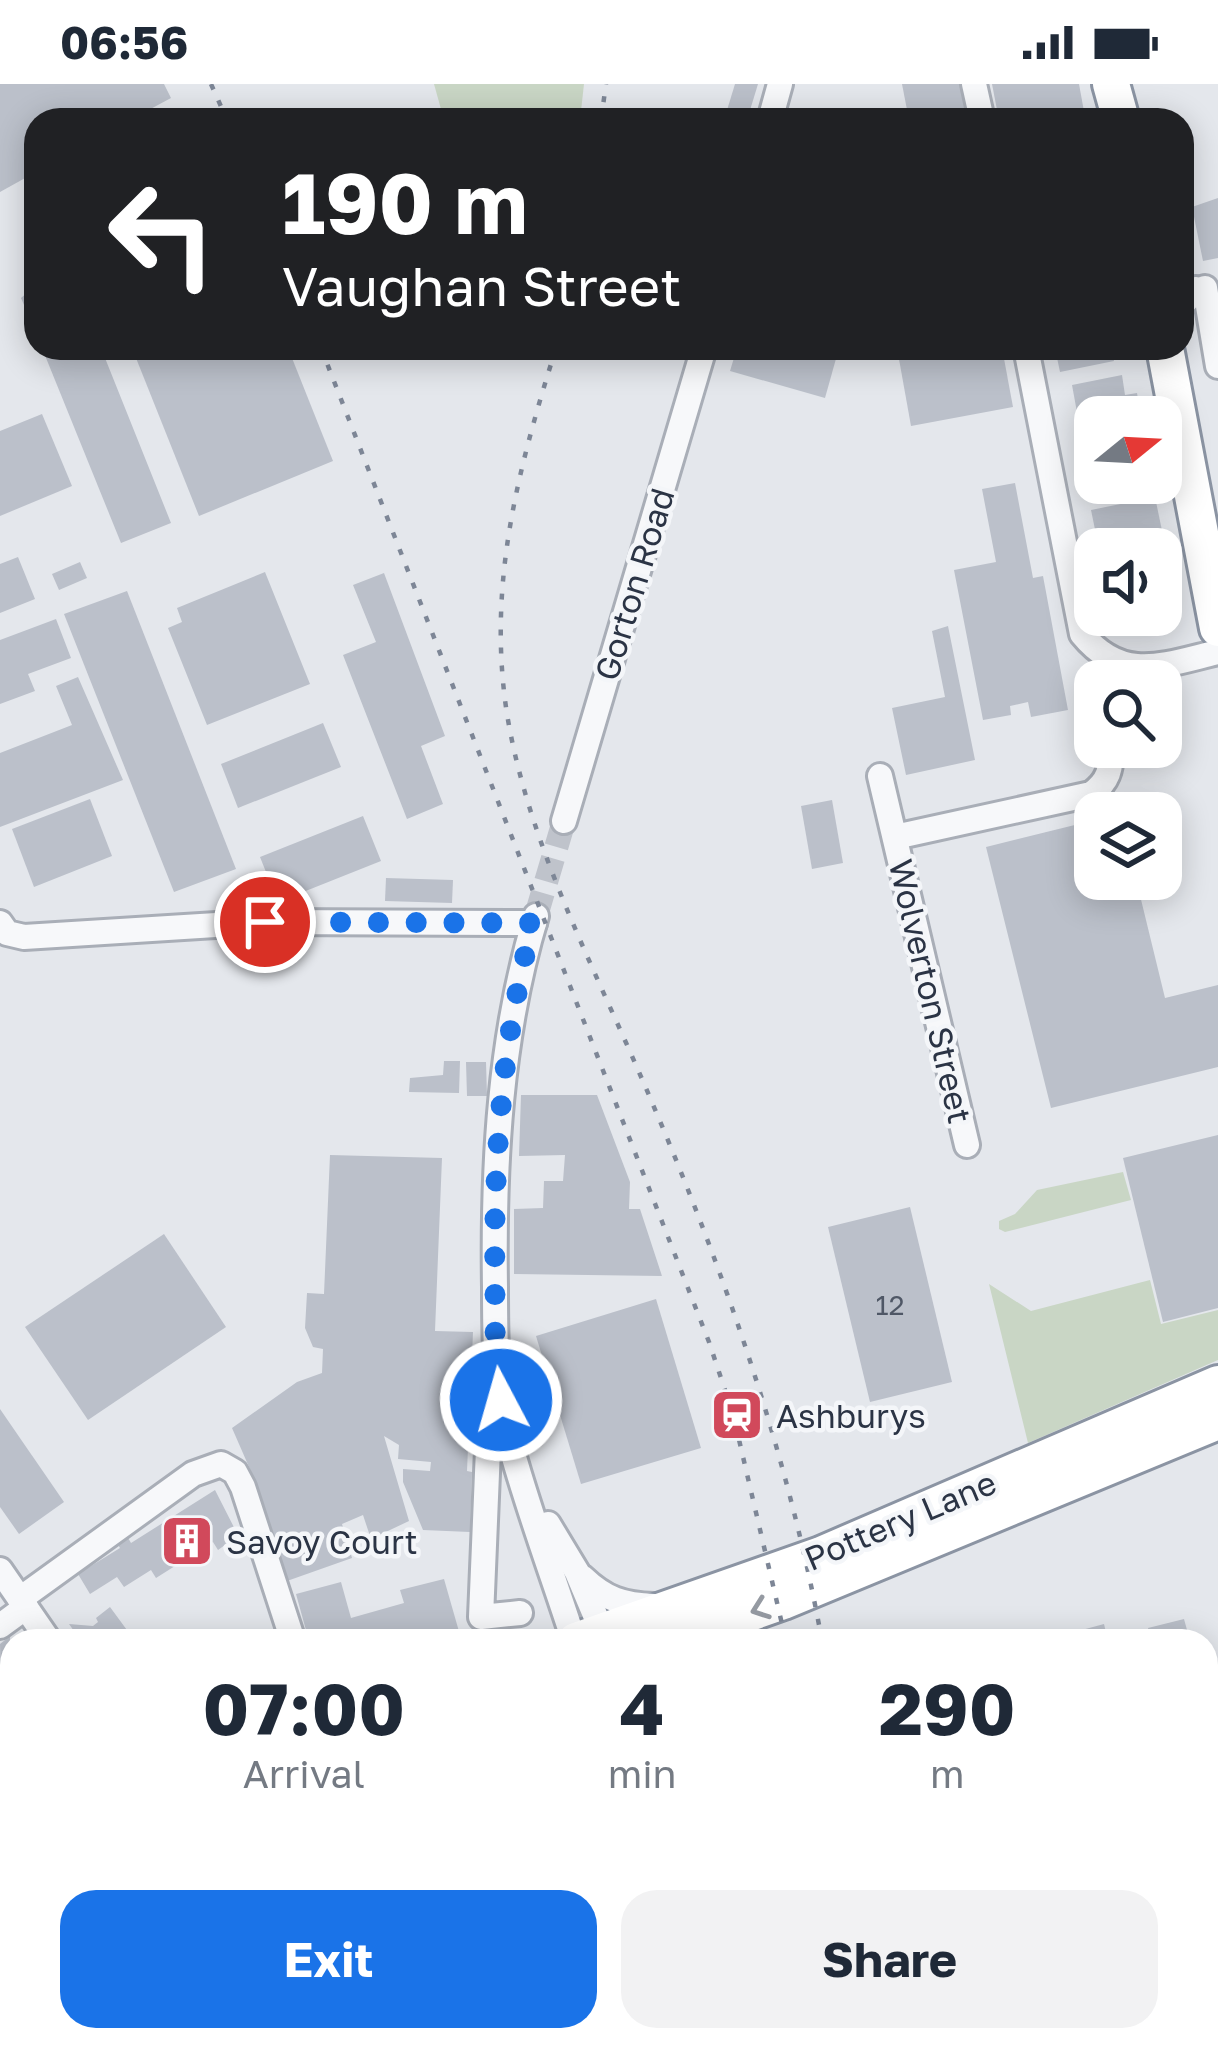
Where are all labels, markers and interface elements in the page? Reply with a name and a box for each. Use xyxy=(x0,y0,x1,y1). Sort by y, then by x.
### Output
text: 06:56 xyxy=(60,15,188,69)
text: 190 m xyxy=(282,152,528,252)
icon: left xyxy=(84,156,240,312)
text: Vaughan Street xyxy=(282,253,682,318)
north arrow xyxy=(1074,396,1182,504)
map controls xyxy=(1074,396,1182,900)
street label: Gorton Road xyxy=(586,483,682,685)
button: sound xyxy=(1074,528,1182,636)
button: search xyxy=(1074,660,1182,768)
button: layers xyxy=(1074,792,1182,900)
street label: Wolverton Street xyxy=(882,855,980,1127)
pin xyxy=(214,871,316,973)
icon: arrive xyxy=(232,889,298,955)
house number: 12 xyxy=(876,1289,904,1321)
position arrow xyxy=(438,1337,564,1463)
station icon: Ashburys xyxy=(709,1387,765,1443)
place label: Ashburys xyxy=(776,1396,926,1435)
street label: Pottery Lane xyxy=(798,1462,1002,1578)
building icon: Savoy Court xyxy=(159,1513,215,1569)
place label: Savoy Court xyxy=(226,1522,418,1561)
one-way arrow xyxy=(751,1595,772,1619)
text: 07:00 xyxy=(202,1664,405,1751)
text: 4 xyxy=(620,1664,665,1751)
text: 290 xyxy=(879,1664,1016,1751)
text: Arrival xyxy=(243,1750,365,1797)
text: min xyxy=(608,1750,677,1797)
text: m xyxy=(930,1750,965,1797)
button: Exit xyxy=(60,1890,597,2028)
button: Share xyxy=(621,1890,1158,2028)

